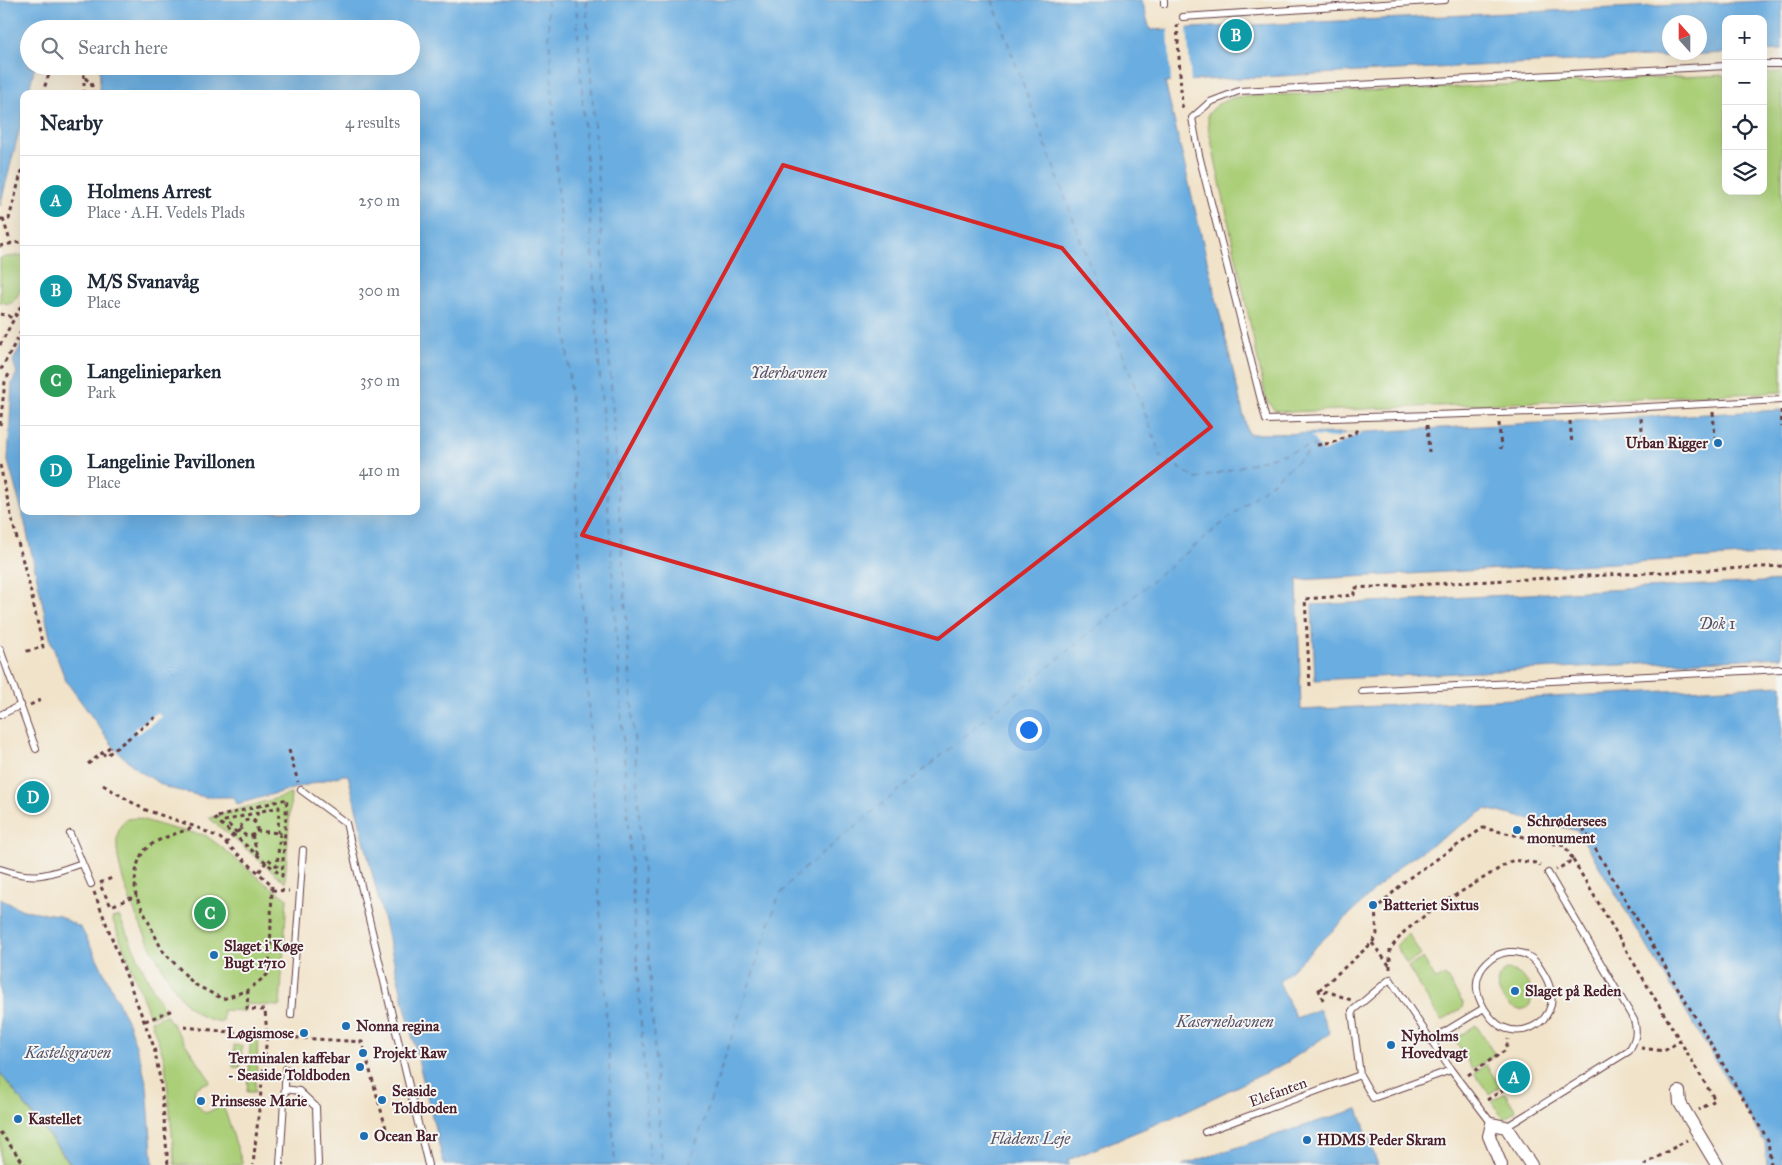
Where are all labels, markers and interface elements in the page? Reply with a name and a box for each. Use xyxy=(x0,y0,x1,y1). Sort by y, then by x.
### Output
north arrow xyxy=(1662,15,1707,60)
map controls xyxy=(1722,15,1767,195)
button: + xyxy=(1722,15,1767,60)
pin: B xyxy=(1220,16,1252,54)
search box xyxy=(20,20,420,75)
icon: search xyxy=(38,34,66,62)
text: Search here xyxy=(78,36,168,59)
button: − xyxy=(1722,60,1767,105)
button: locate xyxy=(1722,105,1767,150)
text: Nearby xyxy=(40,110,103,136)
text: 4 results xyxy=(345,113,400,132)
button: layers xyxy=(1722,150,1767,195)
text: Holmens Arrest xyxy=(87,180,212,203)
text: A xyxy=(51,191,61,210)
text: 250 m xyxy=(359,191,400,210)
text: Place · A.H. Vedels Plads xyxy=(87,203,245,222)
text: M/S Svanavåg xyxy=(87,270,199,293)
text: B xyxy=(51,281,61,300)
text: 300 m xyxy=(358,281,400,300)
text: Place xyxy=(87,293,121,312)
text: Langelinieparken xyxy=(87,360,221,383)
water label: Yderhavnen xyxy=(751,363,828,382)
text: C xyxy=(51,371,61,390)
text: 350 m xyxy=(360,371,400,390)
text: Park xyxy=(87,383,116,402)
place label: Urban Rigger xyxy=(1625,434,1708,453)
marker: Urban Rigger xyxy=(1712,437,1724,449)
text: Langelinie Pavillonen xyxy=(87,450,255,473)
text: D xyxy=(50,461,62,480)
text: 410 m xyxy=(359,461,400,480)
text: Place xyxy=(87,473,121,492)
water label: Dok 1 xyxy=(1699,614,1735,633)
your location xyxy=(1016,717,1042,743)
pin: D xyxy=(17,778,49,816)
place label: Schrødersees monument xyxy=(1526,812,1607,847)
marker: Schrødersees monument xyxy=(1511,824,1523,836)
pin: C xyxy=(194,894,226,932)
place label: Batteriet Sixtus xyxy=(1383,896,1479,914)
marker: Batteriet Sixtus xyxy=(1367,899,1379,911)
place label: Slaget i Køge Bugt 1710 xyxy=(224,937,304,973)
marker: Slaget i Køge Bugt 1710 xyxy=(208,949,220,961)
place label: Slaget på Reden xyxy=(1525,982,1622,1001)
marker: Slaget på Reden xyxy=(1509,985,1521,997)
water label: Kasernehavnen xyxy=(1175,1012,1274,1031)
place label: Nonna regina xyxy=(356,1017,440,1036)
marker: Nonna regina xyxy=(340,1020,352,1032)
place label: Løgismose xyxy=(227,1024,295,1043)
marker: Løgismose xyxy=(298,1027,310,1039)
place label: Nyholms Hovedvagt xyxy=(1401,1027,1469,1063)
marker: Nyholms Hovedvagt xyxy=(1385,1039,1397,1051)
water label: Kastelsgraven xyxy=(24,1043,112,1062)
place label: Projekt Raw xyxy=(373,1044,448,1063)
marker: Projekt Raw xyxy=(357,1047,369,1059)
place label: Terminalen kaffebar - Seaside Toldboden xyxy=(228,1049,351,1084)
pin: A xyxy=(1498,1058,1530,1096)
marker: Terminalen kaffebar - Seaside Toldboden xyxy=(354,1061,366,1073)
street label: Elefanten xyxy=(1247,1073,1309,1111)
place label: Seaside Toldboden xyxy=(391,1082,458,1117)
place label: Prinsesse Marie xyxy=(211,1092,308,1110)
marker: Seaside Toldboden xyxy=(376,1094,388,1106)
marker: Prinsesse Marie xyxy=(195,1095,207,1107)
place label: Kastellet xyxy=(28,1110,82,1128)
marker: Kastellet xyxy=(12,1113,24,1125)
place label: Ocean Bar xyxy=(374,1127,438,1145)
water label: Flådens Leje xyxy=(989,1129,1071,1149)
marker: Ocean Bar xyxy=(358,1130,370,1142)
place label: HDMS Peder Skram xyxy=(1317,1131,1447,1149)
marker: HDMS Peder Skram xyxy=(1301,1134,1313,1146)

